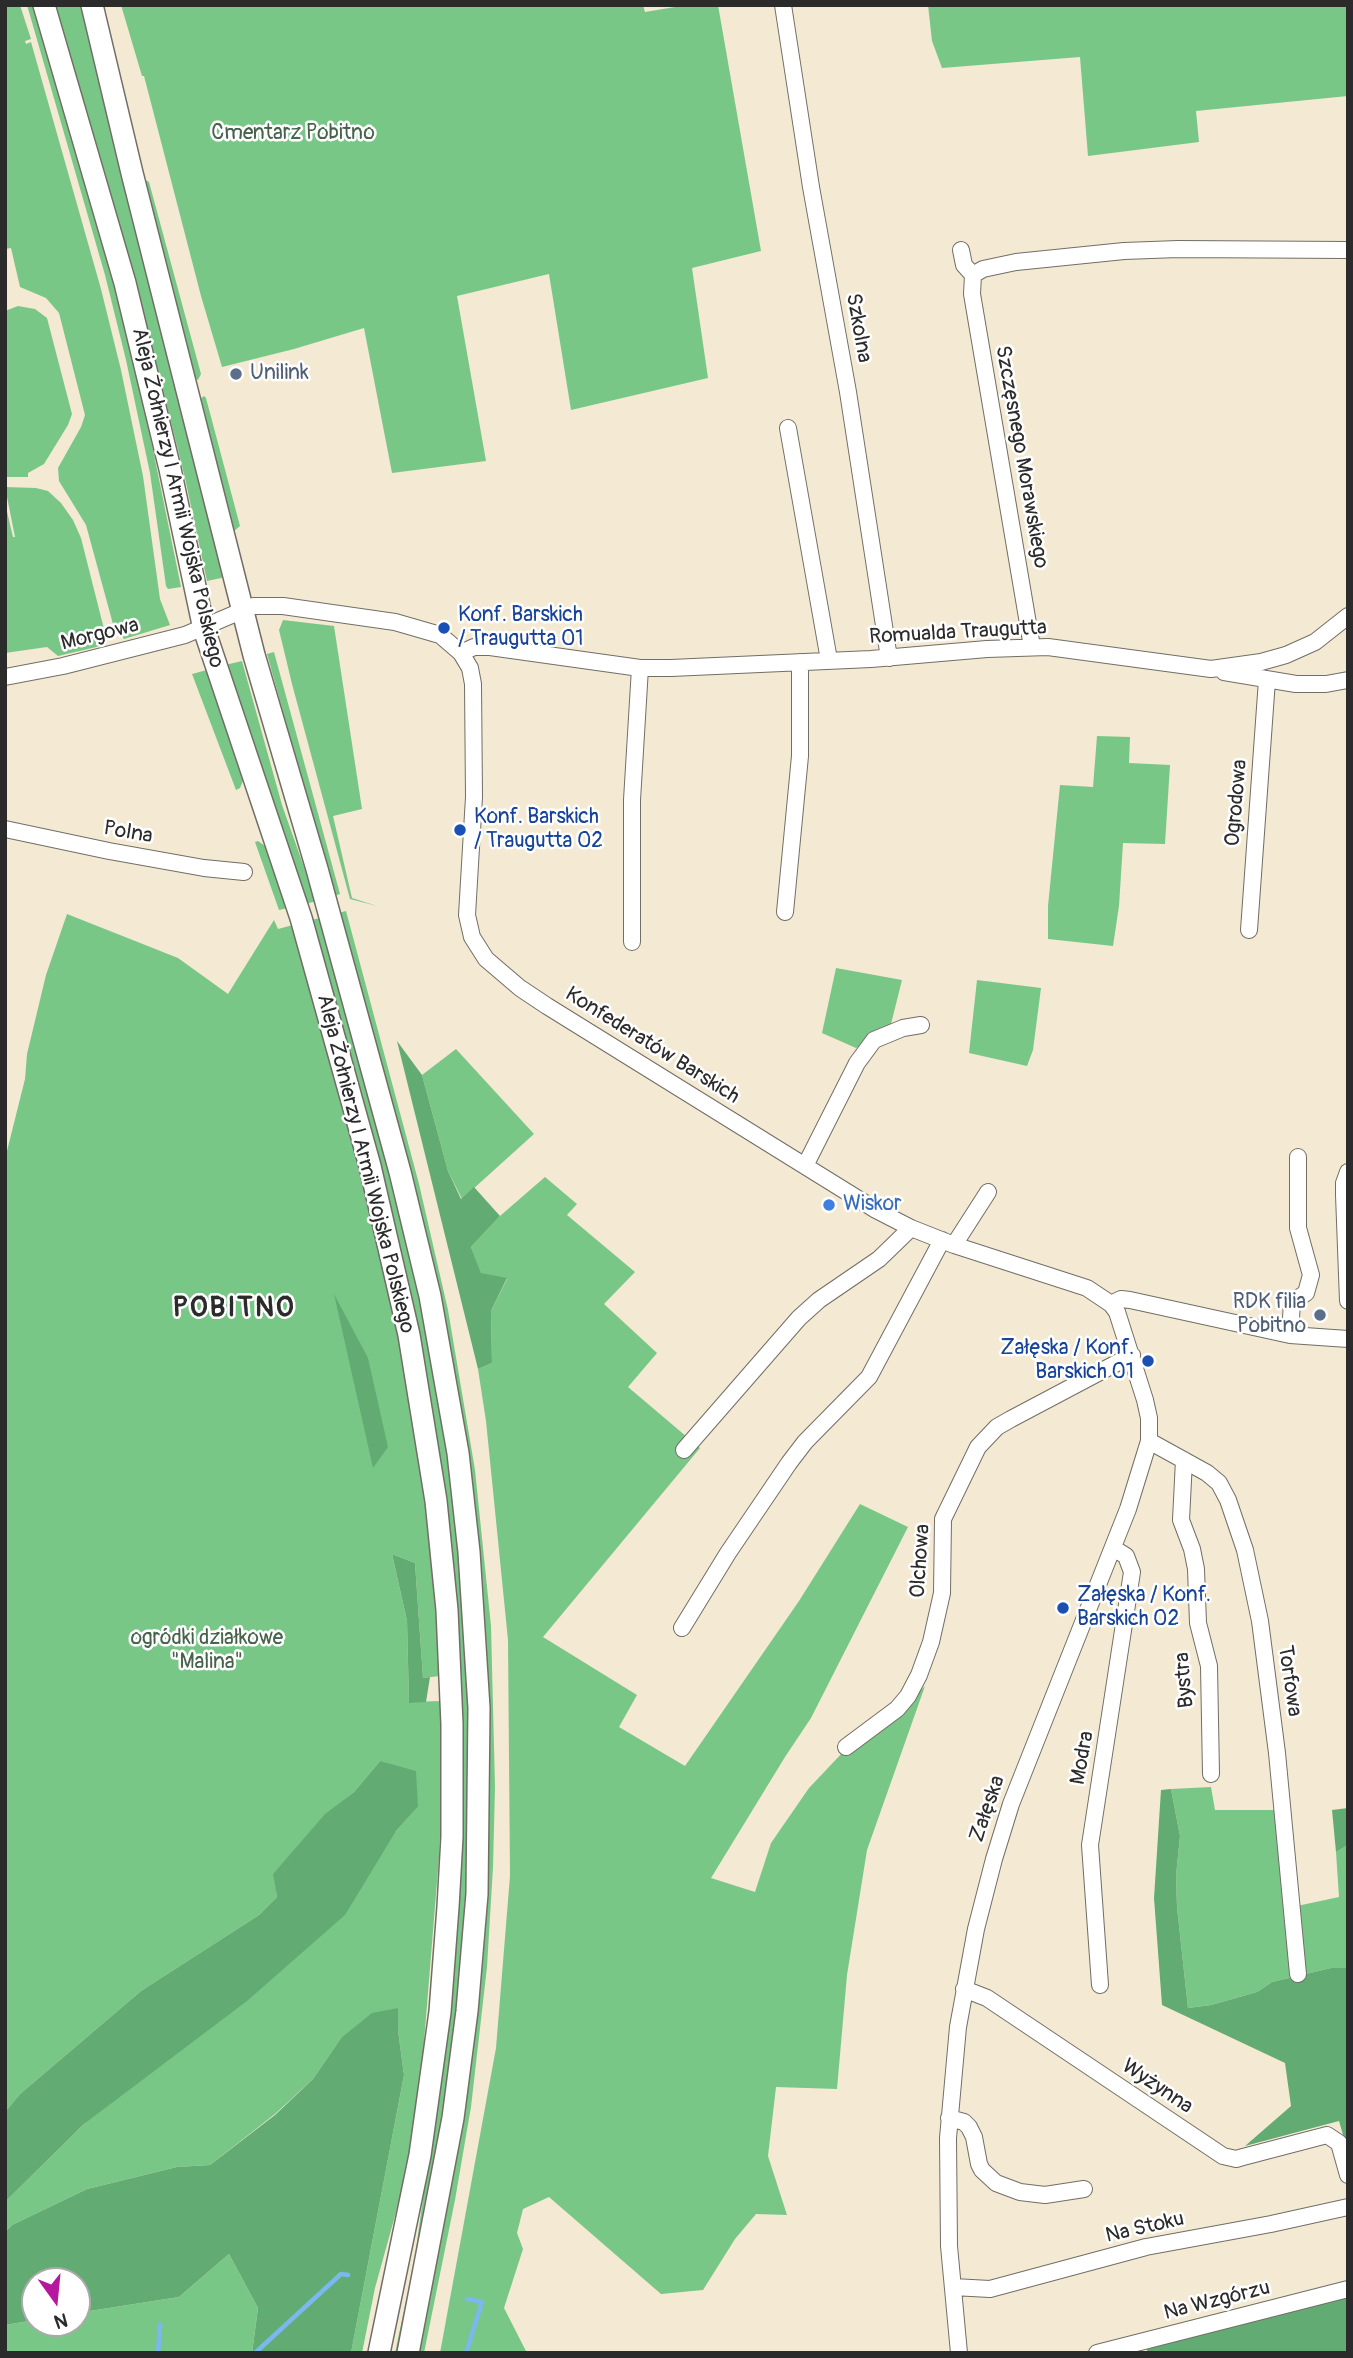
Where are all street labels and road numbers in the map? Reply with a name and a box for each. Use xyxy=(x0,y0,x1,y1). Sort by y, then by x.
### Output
street label: Szkolna xyxy=(840,291,876,365)
street label: Aleja Żołnierzy I Armii Wojska Polskiego xyxy=(126,326,228,670)
street label: Szczęsnego Morawskiego xyxy=(989,344,1053,570)
street label: Morgowa xyxy=(58,613,142,657)
street label: Romualda Traugutta xyxy=(869,616,1047,650)
street label: Ogrodowa xyxy=(1221,758,1253,848)
street label: Polna xyxy=(101,816,155,850)
street label: Konfederatów Barskich xyxy=(560,982,744,1110)
street label: Aleja Żołnierzy I Armii Wojska Polskiego xyxy=(311,992,419,1336)
street label: Olchowa xyxy=(906,1523,936,1599)
street label: Torfowa xyxy=(1272,1644,1306,1718)
street label: Bystra xyxy=(1170,1651,1200,1709)
street label: Modra xyxy=(1066,1729,1100,1787)
street label: Załęska xyxy=(965,1773,1011,1845)
street label: Wyżynna xyxy=(1117,2054,1197,2120)
street label: Na Stoku xyxy=(1103,2207,1187,2249)
street label: Na Wzgórzu xyxy=(1161,2276,1273,2326)

